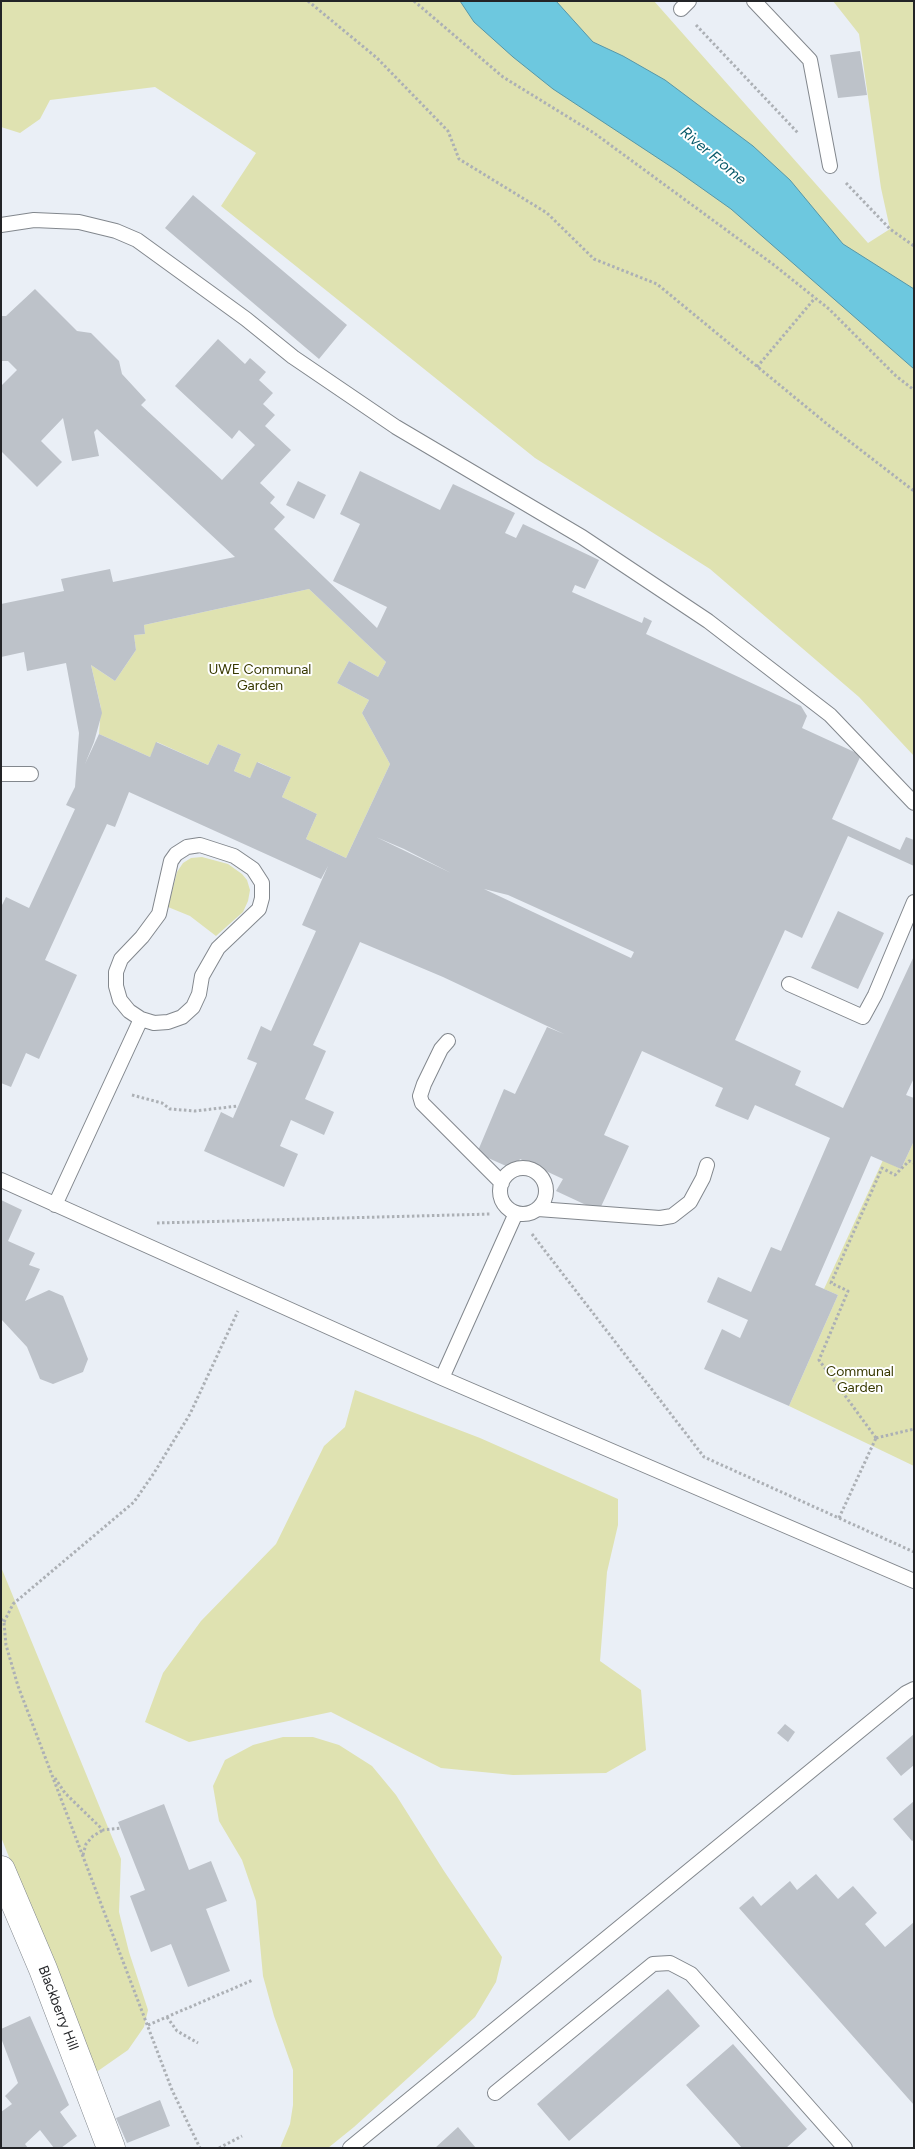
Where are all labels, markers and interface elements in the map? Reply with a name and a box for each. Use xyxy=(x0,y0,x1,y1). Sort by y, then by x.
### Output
water label: River Frome xyxy=(676,123,750,189)
park label: UWE Communal Garden xyxy=(209,662,311,694)
park label: Communal Garden xyxy=(826,1364,894,1396)
street label: Blackberry Hill xyxy=(34,1963,82,2053)

